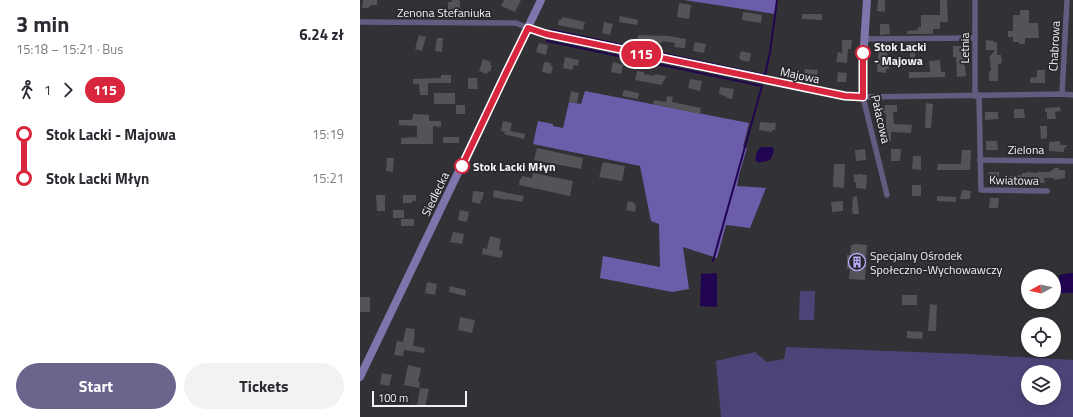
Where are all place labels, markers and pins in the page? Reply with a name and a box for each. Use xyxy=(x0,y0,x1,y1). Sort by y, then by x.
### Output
place label: Stok Lacki - Majowa xyxy=(874,37,926,70)
marker: Stok Lacki - Majowa xyxy=(855,45,871,61)
place label: Stok Lacki Młyn xyxy=(473,157,556,176)
marker: Stok Lacki Młyn xyxy=(454,158,470,174)
place label: Specjalny Ośrodek Społeczno-Wychowawczy xyxy=(870,246,1003,279)
building icon: Specjalny Ośrodek Społeczno-Wychowawczy xyxy=(847,252,867,272)

